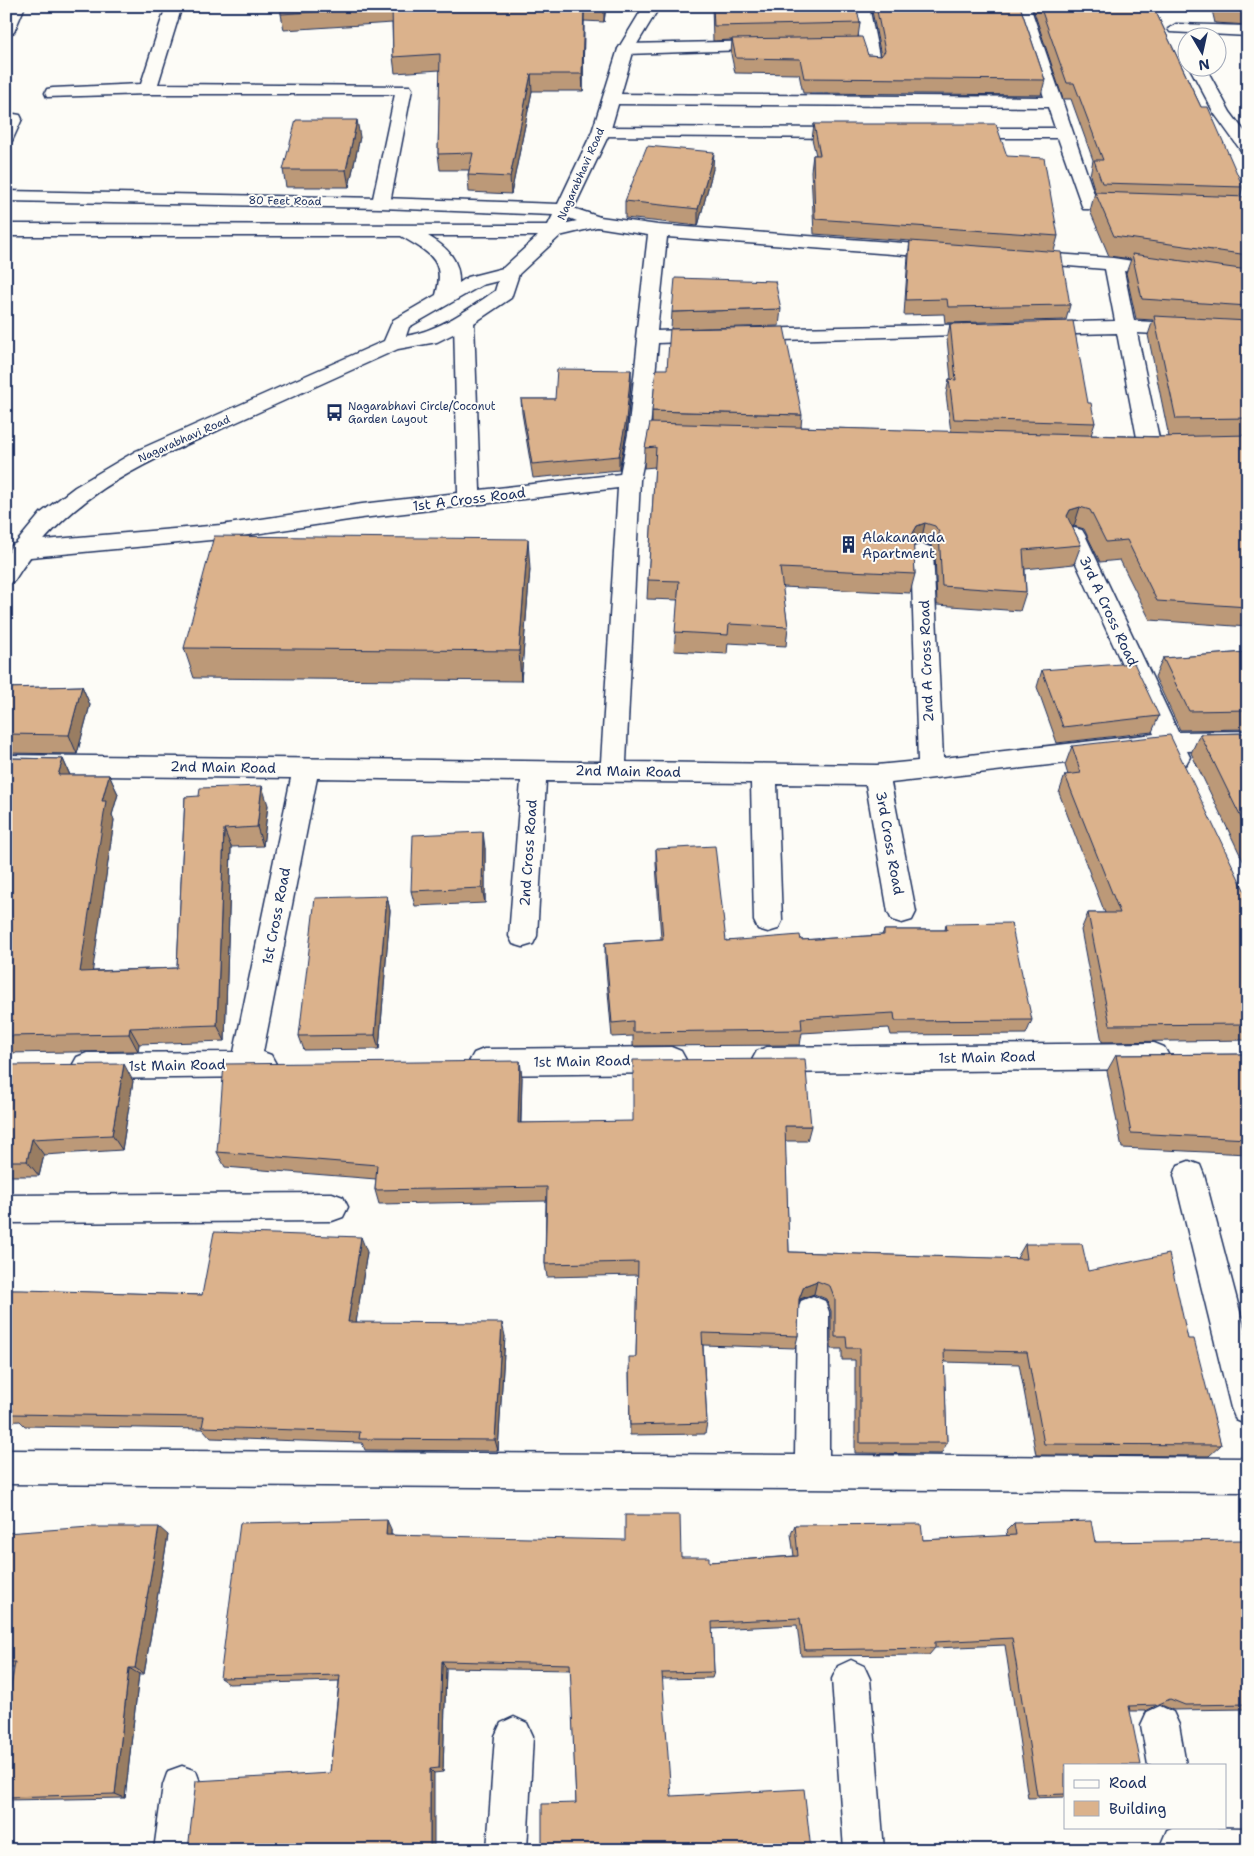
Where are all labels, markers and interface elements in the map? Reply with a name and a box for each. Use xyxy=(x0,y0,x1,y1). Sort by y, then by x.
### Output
north arrow xyxy=(1176,28,1226,78)
text: N xyxy=(1197,55,1211,75)
street label: Nagarabhavi Road xyxy=(554,125,608,223)
street label: 80 Feet Road xyxy=(248,193,322,209)
place label: Nagarabhavi Circle/Coconut Garden Layout xyxy=(348,399,496,427)
bus stop icon: Nagarabhavi Circle/Coconut Garden Layout xyxy=(324,402,344,422)
street label: Nagarabhavi Road xyxy=(135,412,233,466)
street label: 1st A Cross Road xyxy=(412,483,527,515)
place label: Alakananda Apartment xyxy=(862,528,945,562)
building icon: Alakananda Apartment xyxy=(838,535,858,555)
street label: 3rd A Cross Road xyxy=(1076,553,1143,669)
street label: 2nd A Cross Road xyxy=(915,600,937,722)
street label: 2nd Main Road xyxy=(170,757,276,777)
street label: 2nd Main Road xyxy=(575,761,681,781)
street label: 3rd Cross Road xyxy=(872,790,908,896)
street label: 2nd Cross Road xyxy=(515,799,541,907)
street label: 1st Cross Road xyxy=(258,866,294,966)
street label: 1st Main Road xyxy=(938,1047,1036,1067)
street label: 1st Main Road xyxy=(533,1051,631,1071)
street label: 1st Main Road xyxy=(128,1055,226,1075)
legend xyxy=(1064,1764,1226,1828)
text: Road xyxy=(1109,1773,1147,1793)
text: Building xyxy=(1109,1799,1166,1819)

